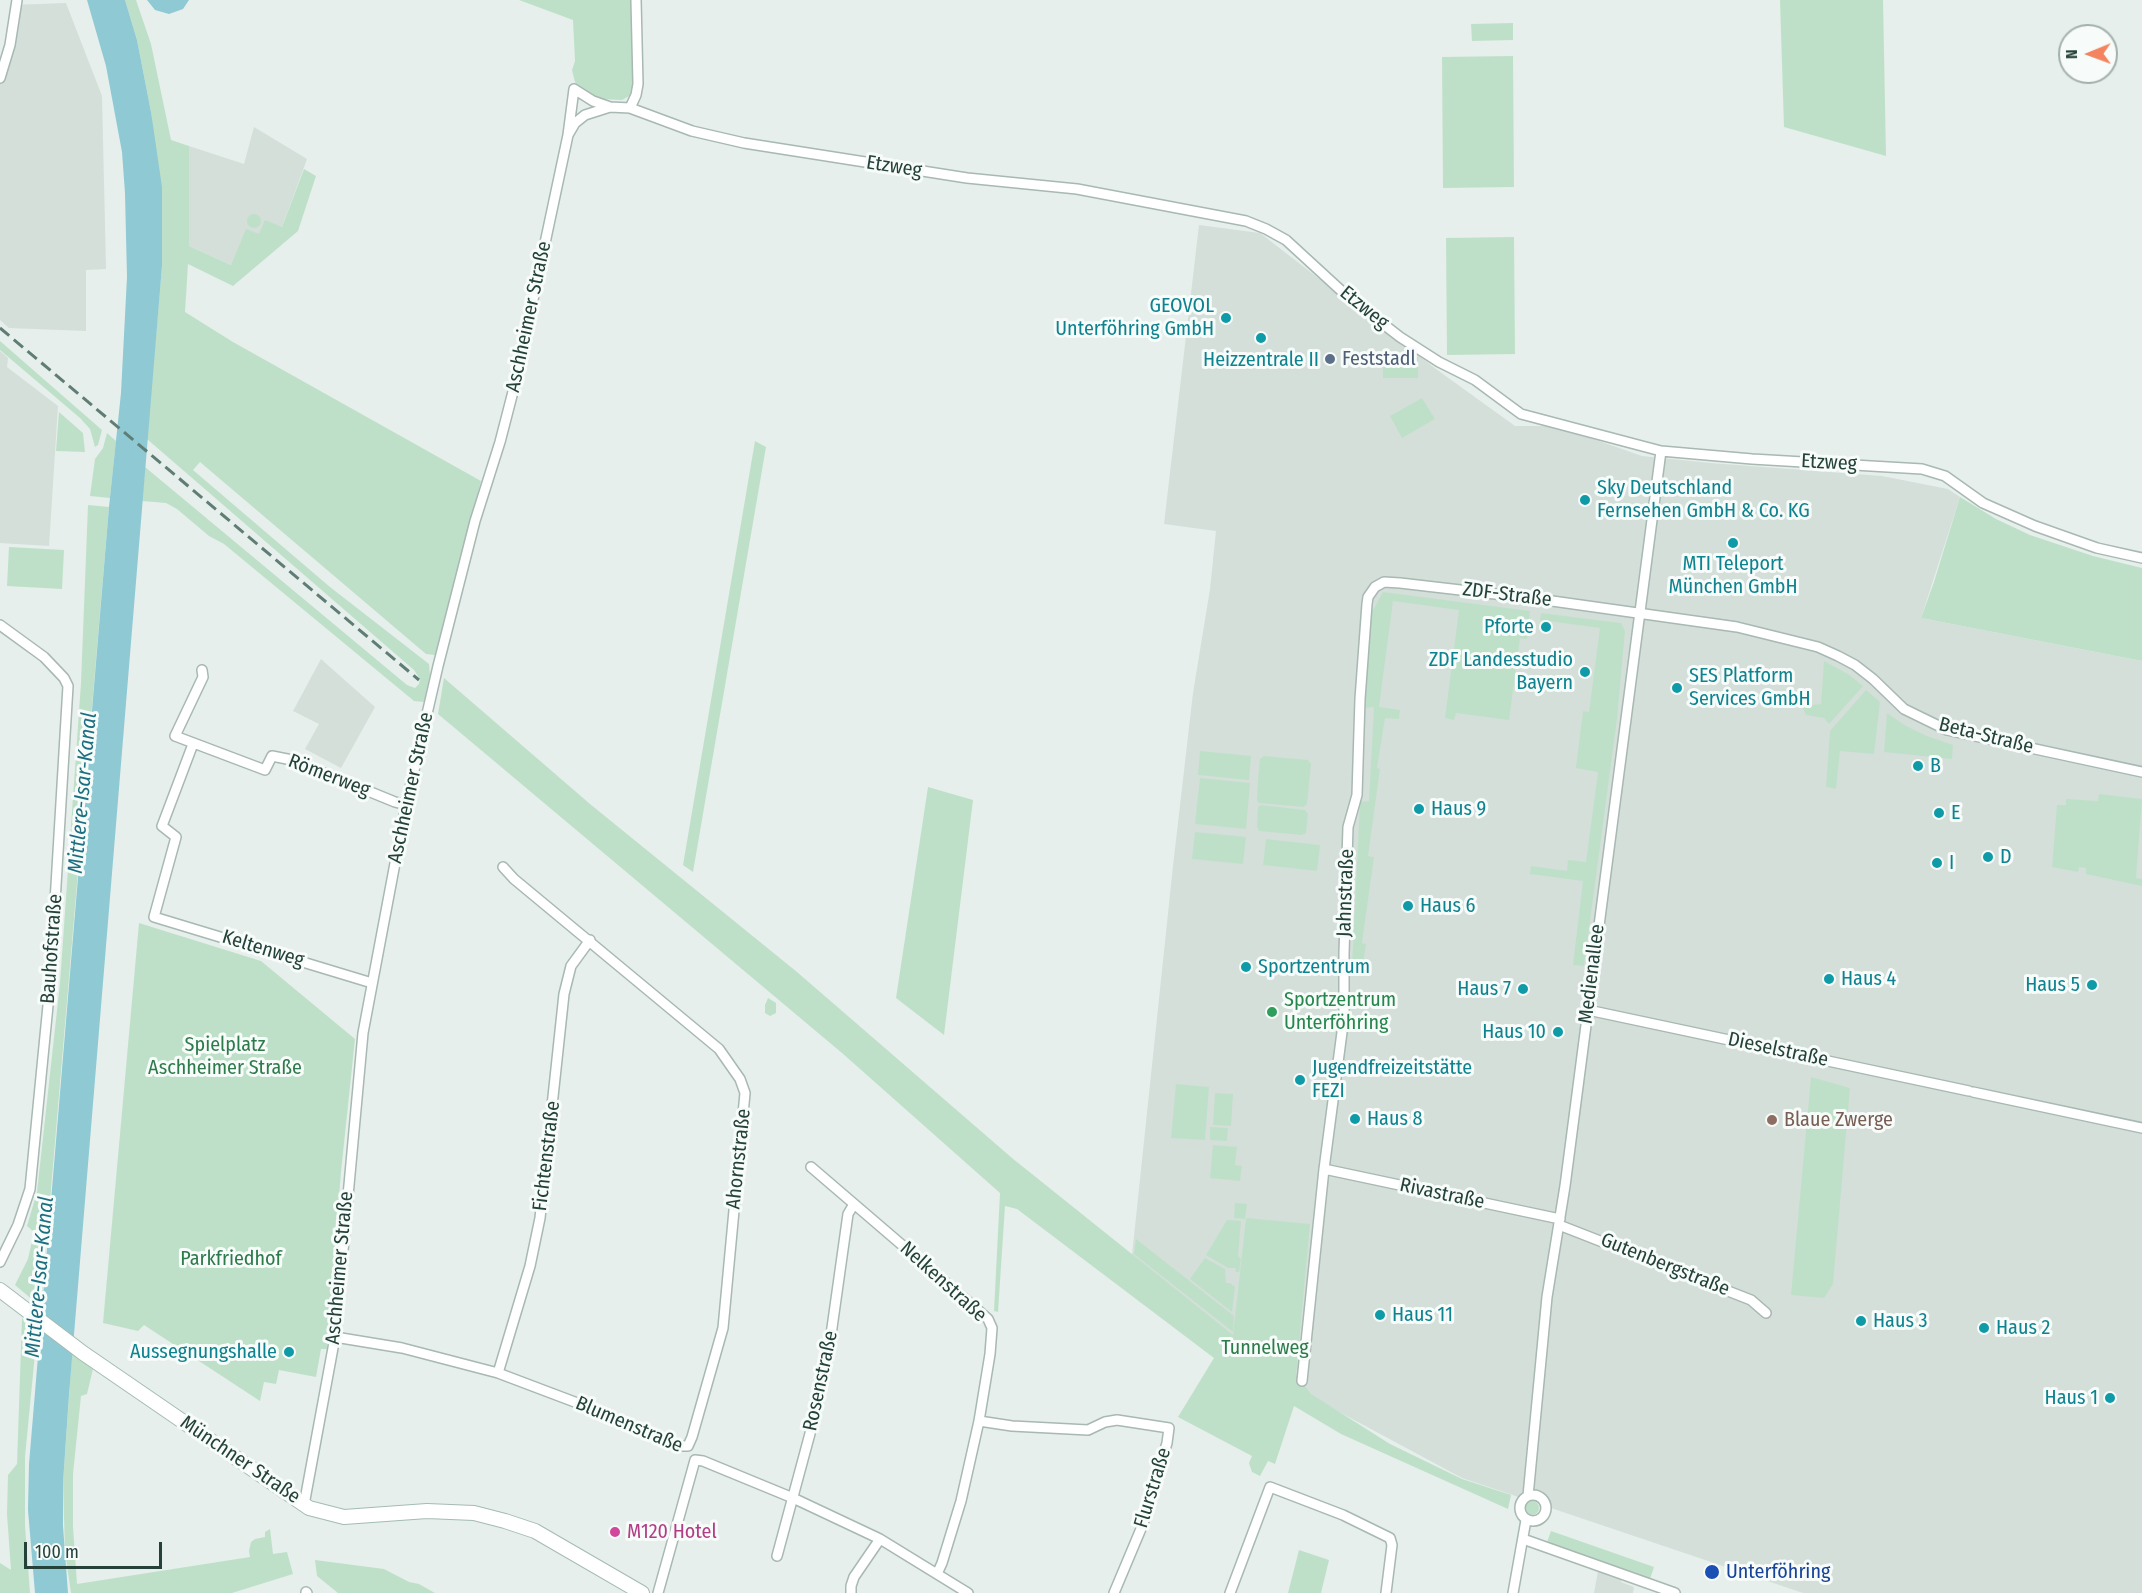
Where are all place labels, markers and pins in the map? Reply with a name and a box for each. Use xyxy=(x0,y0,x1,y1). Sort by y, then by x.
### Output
place label: GEOVOL Unterföhring GmbH xyxy=(1055,294,1214,341)
marker: GEOVOL Unterföhring GmbH xyxy=(1219,311,1233,325)
marker: Heizzentrale II xyxy=(1254,331,1268,345)
place label: Feststadl xyxy=(1342,347,1416,371)
place label: Heizzentrale II xyxy=(1203,348,1319,372)
marker: Feststadl xyxy=(1323,352,1337,366)
place label: Sky Deutschland Fernsehen GmbH & Co. KG xyxy=(1597,476,1810,523)
marker: Sky Deutschland Fernsehen GmbH & Co. KG xyxy=(1578,493,1592,507)
marker: MTI Teleport München GmbH xyxy=(1726,536,1740,550)
place label: MTI Teleport München GmbH xyxy=(1668,552,1798,599)
place label: Pforte xyxy=(1484,615,1534,639)
marker: Pforte xyxy=(1539,620,1553,634)
place label: ZDF Landesstudio Bayern xyxy=(1429,648,1573,695)
place label: SES Platform Services GmbH xyxy=(1689,664,1811,711)
marker: ZDF Landesstudio Bayern xyxy=(1578,665,1592,679)
marker: SES Platform Services GmbH xyxy=(1670,681,1684,695)
place label: B xyxy=(1930,754,1941,778)
marker: B xyxy=(1911,759,1925,773)
place label: Haus 9 xyxy=(1431,797,1486,821)
place label: E xyxy=(1951,801,1960,825)
marker: Haus 9 xyxy=(1412,802,1426,816)
marker: E xyxy=(1932,806,1946,820)
place label: D xyxy=(2000,845,2012,869)
marker: D xyxy=(1981,850,1995,864)
place label: I xyxy=(1949,851,1954,875)
marker: I xyxy=(1930,856,1944,870)
place label: Haus 6 xyxy=(1420,894,1476,918)
marker: Haus 6 xyxy=(1401,899,1415,913)
place label: Sportzentrum xyxy=(1258,955,1370,979)
marker: Sportzentrum xyxy=(1239,960,1253,974)
place label: Haus 4 xyxy=(1841,967,1896,991)
marker: Haus 4 xyxy=(1822,972,1836,986)
place label: Haus 5 xyxy=(2025,973,2080,997)
place label: Haus 7 xyxy=(1457,977,1511,1001)
marker: Haus 5 xyxy=(2085,978,2099,992)
marker: Haus 7 xyxy=(1516,982,1530,996)
place label: Sportzentrum Unterföhring xyxy=(1284,988,1396,1035)
marker: Sportzentrum Unterföhring xyxy=(1265,1005,1279,1019)
place label: Haus 10 xyxy=(1482,1020,1546,1044)
marker: Haus 10 xyxy=(1551,1025,1565,1039)
place label: Jugendfreizeitstätte FEZI xyxy=(1312,1056,1472,1103)
marker: Jugendfreizeitstätte FEZI xyxy=(1293,1073,1307,1087)
place label: Haus 8 xyxy=(1367,1107,1423,1131)
place label: Blaue Zwerge xyxy=(1784,1108,1893,1132)
marker: Haus 8 xyxy=(1348,1112,1362,1126)
marker: Blaue Zwerge xyxy=(1765,1113,1779,1127)
place label: Haus 11 xyxy=(1392,1303,1453,1327)
marker: Haus 11 xyxy=(1373,1308,1387,1322)
place label: Haus 3 xyxy=(1873,1309,1928,1333)
marker: Haus 3 xyxy=(1854,1314,1868,1328)
place label: Haus 2 xyxy=(1996,1316,2050,1340)
marker: Haus 2 xyxy=(1977,1321,1991,1335)
place label: Aussegnungshalle xyxy=(130,1340,277,1364)
marker: Aussegnungshalle xyxy=(282,1345,296,1359)
place label: Haus 1 xyxy=(2045,1386,2098,1410)
marker: Haus 1 xyxy=(2103,1391,2117,1405)
place label: M120 Hotel xyxy=(627,1520,717,1544)
marker: M120 Hotel xyxy=(608,1525,622,1539)
place label: Unterföhring xyxy=(1726,1560,1830,1584)
marker: Unterföhring xyxy=(1703,1563,1721,1581)

